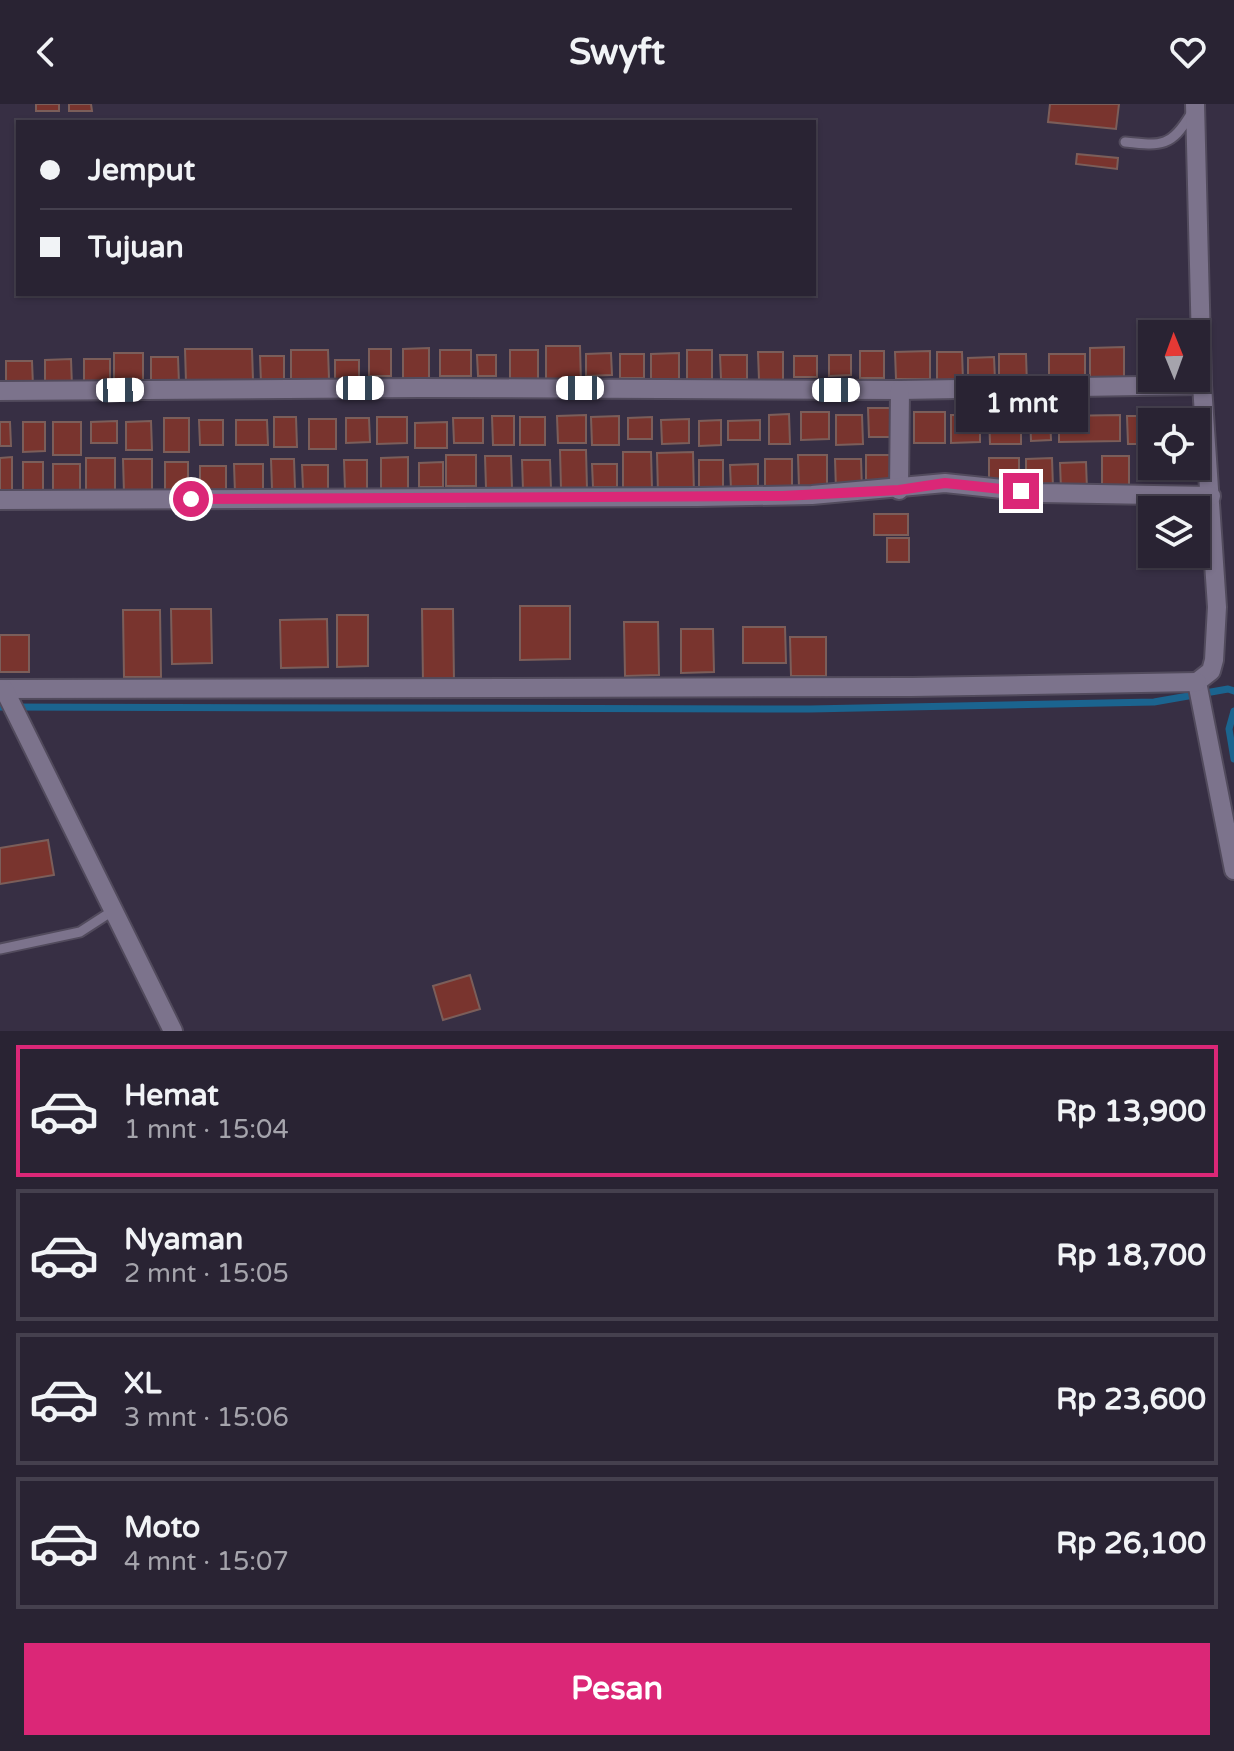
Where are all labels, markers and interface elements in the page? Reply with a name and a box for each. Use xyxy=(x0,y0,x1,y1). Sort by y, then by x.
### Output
icon: back xyxy=(24,30,68,74)
icon: heart xyxy=(1166,30,1210,74)
text: Swyft xyxy=(569,31,665,74)
text: Jemput xyxy=(88,152,195,189)
text: Tujuan xyxy=(88,229,184,266)
north arrow xyxy=(1138,320,1210,392)
map controls xyxy=(1138,320,1210,568)
callout: 1 mnt xyxy=(955,375,1087,431)
car xyxy=(336,376,384,400)
car xyxy=(556,376,604,400)
car xyxy=(96,378,144,402)
car xyxy=(812,378,860,402)
text: 1 mnt xyxy=(986,388,1058,419)
button: locate xyxy=(1138,408,1210,480)
route end xyxy=(1003,473,1039,509)
route start xyxy=(173,481,209,517)
button: layers xyxy=(1138,496,1210,568)
icon: car xyxy=(28,1075,100,1147)
text: Hemat xyxy=(124,1077,219,1114)
text: Rp 13,900 xyxy=(1056,1093,1206,1130)
text: 1 mnt · 15:04 xyxy=(124,1114,289,1145)
icon: car xyxy=(28,1219,100,1291)
text: Nyaman xyxy=(124,1221,243,1258)
text: Rp 18,700 xyxy=(1056,1237,1206,1274)
text: 2 mnt · 15:05 xyxy=(124,1258,289,1289)
icon: car xyxy=(28,1363,100,1435)
text: XL xyxy=(124,1365,161,1402)
text: Rp 23,600 xyxy=(1056,1381,1206,1418)
text: 3 mnt · 15:06 xyxy=(124,1402,289,1433)
icon: car xyxy=(28,1507,100,1579)
text: Moto xyxy=(124,1509,200,1546)
text: Rp 26,100 xyxy=(1056,1525,1206,1562)
text: 4 mnt · 15:07 xyxy=(124,1546,289,1577)
button: Pesan xyxy=(24,1643,1210,1735)

